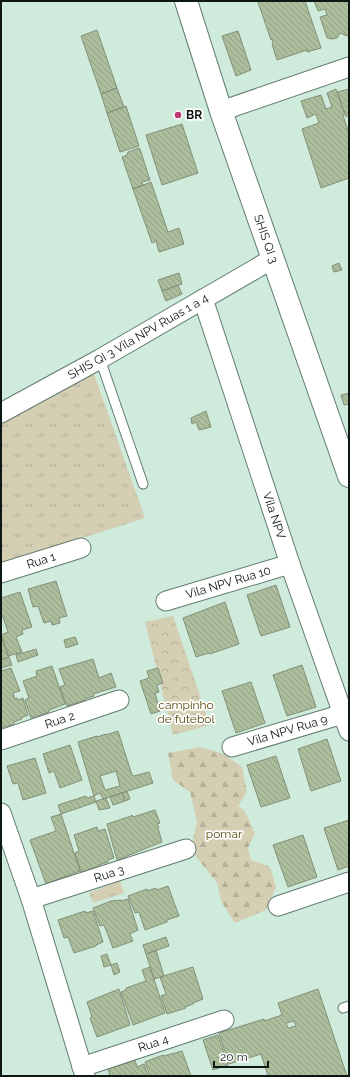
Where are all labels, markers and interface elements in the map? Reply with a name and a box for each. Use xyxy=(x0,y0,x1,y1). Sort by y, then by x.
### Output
place label: BR xyxy=(186,108,202,122)
marker: BR xyxy=(173,110,183,120)
street label: SHIS QI 3 xyxy=(251,213,281,265)
street label: SHIS QI 3 Vila NPV Ruas 1 a 4 xyxy=(66,291,211,382)
street label: Vila NPV xyxy=(260,490,288,541)
street label: Rua 1 xyxy=(25,549,57,572)
street label: Vila NPV Rua 10 xyxy=(184,563,272,602)
park label: campinho de futebol xyxy=(157,698,215,726)
street label: Rua 2 xyxy=(43,709,77,732)
street label: Vila NPV Rua 9 xyxy=(246,712,329,749)
park label: pomar xyxy=(206,827,243,841)
street label: Rua 3 xyxy=(92,862,126,885)
street label: Rua 4 xyxy=(136,1032,171,1055)
scale bar xyxy=(214,1043,268,1069)
text: 20 m xyxy=(220,1050,248,1064)

